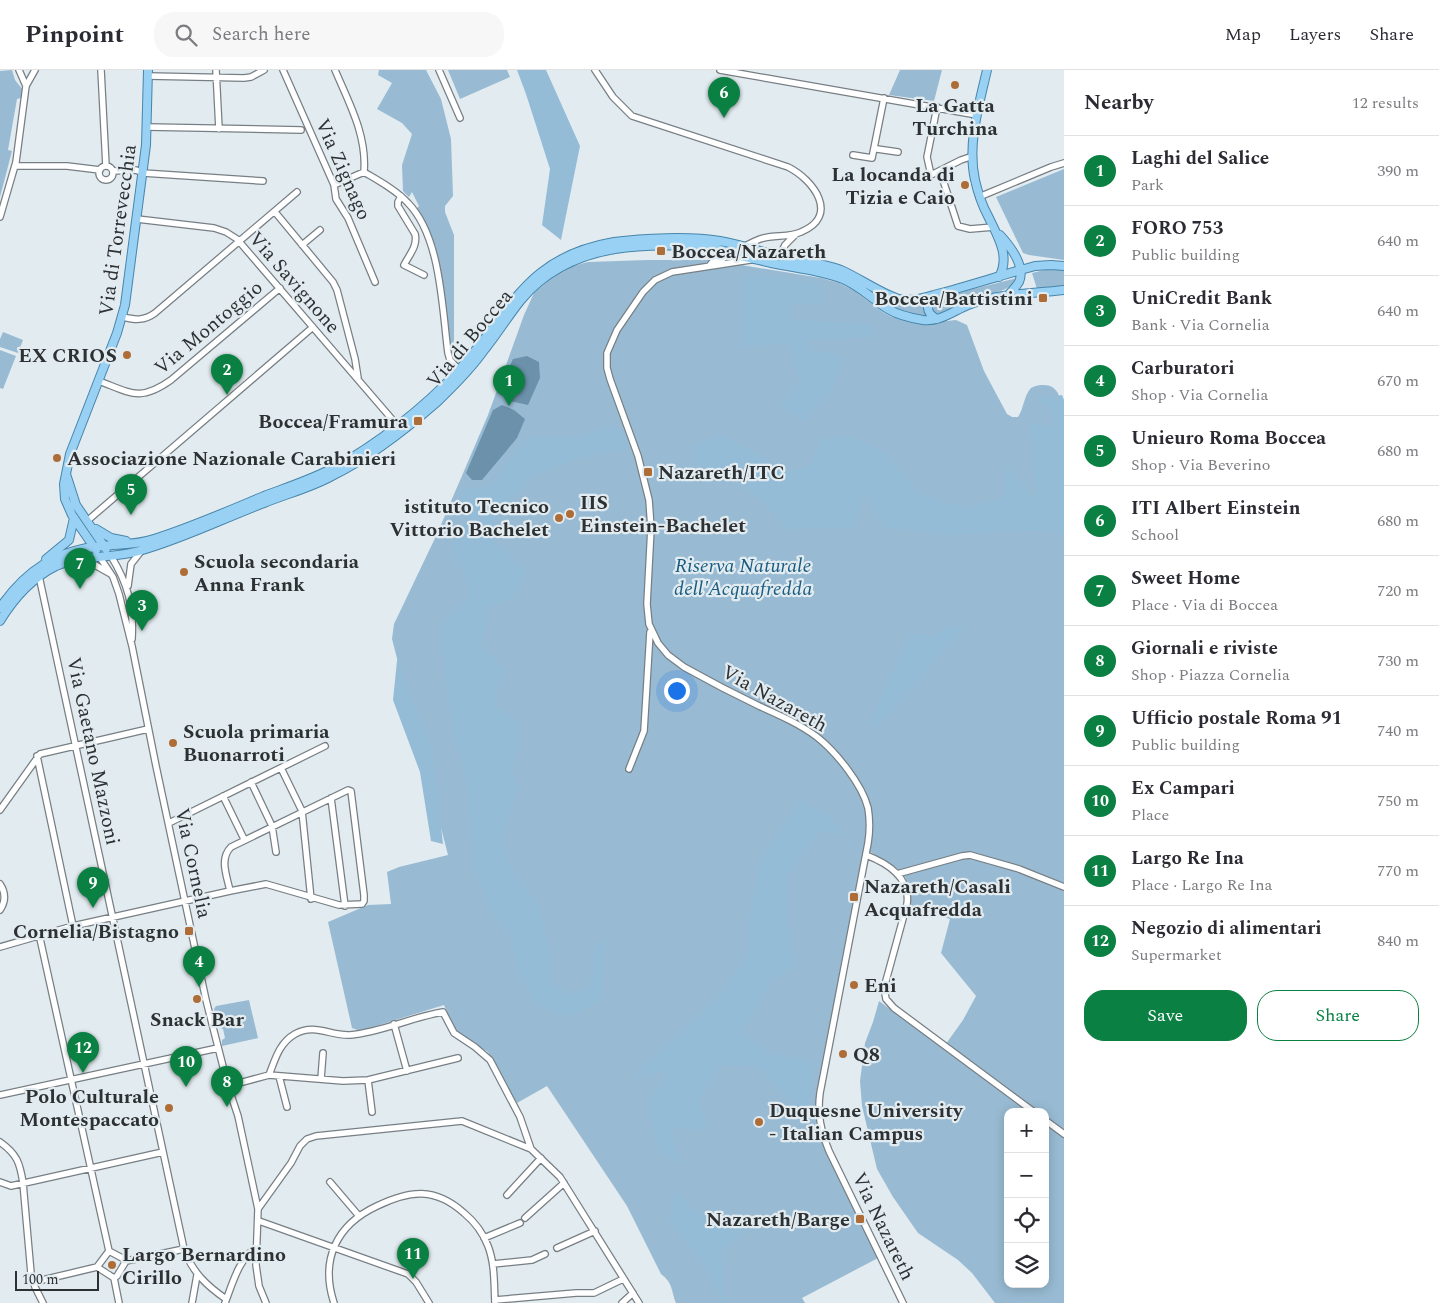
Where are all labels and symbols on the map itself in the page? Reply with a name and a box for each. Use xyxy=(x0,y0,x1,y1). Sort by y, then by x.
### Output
pin: 6 xyxy=(708,77,740,118)
marker: La Gatta Turchina xyxy=(949,79,961,91)
place label: La Gatta Turchina xyxy=(912,91,998,144)
street label: Via Zignago xyxy=(307,114,379,225)
street label: Via di Torrevecchia xyxy=(91,142,145,318)
place label: La locanda di Tizia e Caio xyxy=(831,160,955,213)
marker: La locanda di Tizia e Caio xyxy=(959,179,971,191)
street label: Via Savignone xyxy=(241,225,347,340)
place label: Boccea/Nazareth xyxy=(671,237,826,267)
marker: Boccea/Nazareth xyxy=(655,245,667,257)
street label: Via Montoggio xyxy=(148,273,270,382)
street label: Via di Boccea xyxy=(419,282,520,395)
place label: Boccea/Battistini xyxy=(874,284,1033,314)
marker: Boccea/Battistini xyxy=(1037,292,1049,304)
place label: EX CRIOS xyxy=(18,341,117,371)
marker: EX CRIOS xyxy=(121,349,133,361)
pin: 2 xyxy=(211,354,243,395)
pin: 1 xyxy=(493,365,525,406)
place label: Boccea/Framura xyxy=(258,407,409,437)
marker: Boccea/Framura xyxy=(412,415,424,427)
place label: Associazione Nazionale Carabinieri xyxy=(67,444,396,474)
marker: Associazione Nazionale Carabinieri xyxy=(51,452,63,464)
place label: Nazareth/ITC xyxy=(658,458,785,488)
marker: Nazareth/ITC xyxy=(642,466,654,478)
pin: 5 xyxy=(115,474,147,515)
place label: IIS Einstein-Bachelet xyxy=(580,488,746,541)
place label: istituto Tecnico Vittorio Bachelet xyxy=(389,492,549,545)
marker: IIS Einstein-Bachelet xyxy=(564,508,576,520)
marker: istituto Tecnico Vittorio Bachelet xyxy=(553,512,565,524)
place label: Scuola secondaria Anna Frank xyxy=(194,547,360,600)
pin: 7 xyxy=(64,548,96,589)
park label: Riserva Naturale dell'Acquafredda xyxy=(674,551,812,604)
marker: Scuola secondaria Anna Frank xyxy=(178,566,190,578)
pin: 3 xyxy=(126,590,158,631)
street label: Via Gaetano Mazzoni xyxy=(58,654,128,848)
street label: Via Nazareth xyxy=(716,657,833,740)
your location xyxy=(664,678,690,704)
place label: Scuola primaria Buonarroti xyxy=(183,717,330,770)
marker: Scuola primaria Buonarroti xyxy=(167,737,179,749)
street label: Via Cornelia xyxy=(167,805,219,921)
pin: 9 xyxy=(77,867,109,908)
place label: Nazareth/Casali Acquafredda xyxy=(864,872,1011,925)
marker: Nazareth/Casali Acquafredda xyxy=(848,891,860,903)
place label: Cornelia/Bistagno xyxy=(13,917,179,947)
marker: Cornelia/Bistagno xyxy=(183,925,195,937)
pin: 4 xyxy=(183,946,215,987)
place label: Eni xyxy=(864,971,897,1001)
marker: Eni xyxy=(848,979,860,991)
marker: Snack Bar xyxy=(191,993,203,1005)
place label: Snack Bar xyxy=(150,1005,244,1035)
pin: 12 xyxy=(67,1032,99,1073)
place label: Q8 xyxy=(853,1040,880,1070)
pin: 10 xyxy=(170,1046,202,1087)
marker: Q8 xyxy=(837,1048,849,1060)
pin: 8 xyxy=(211,1066,243,1107)
place label: Polo Culturale Montespaccato xyxy=(19,1082,159,1135)
place label: Duquesne University - Italian Campus xyxy=(769,1096,964,1149)
marker: Polo Culturale Montespaccato xyxy=(163,1102,175,1114)
marker: Duquesne University - Italian Campus xyxy=(753,1116,765,1128)
street label: Via Nazareth xyxy=(844,1167,922,1286)
place label: Nazareth/Barge xyxy=(706,1205,850,1235)
marker: Nazareth/Barge xyxy=(854,1213,866,1225)
pin: 11 xyxy=(397,1238,429,1279)
place label: Largo Bernardino Cirillo xyxy=(122,1240,286,1293)
marker: Largo Bernardino Cirillo xyxy=(106,1259,118,1271)
scale bar xyxy=(15,1268,99,1291)

